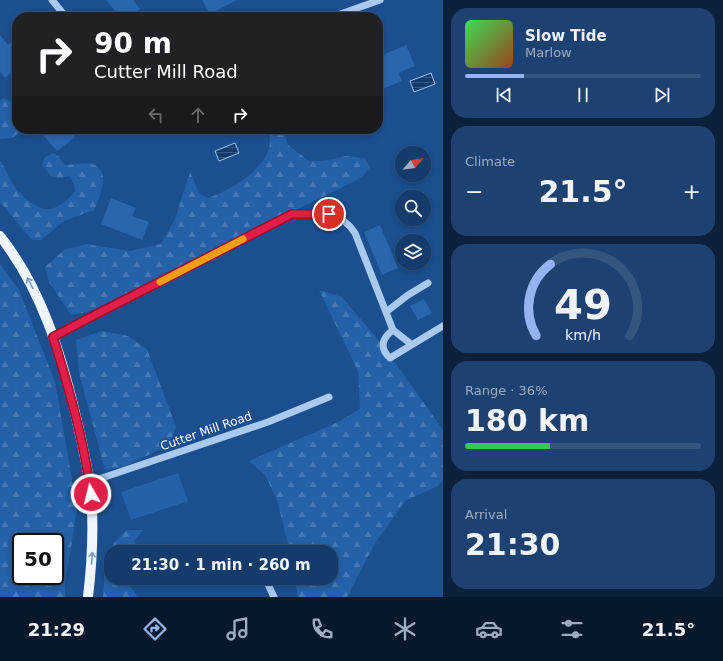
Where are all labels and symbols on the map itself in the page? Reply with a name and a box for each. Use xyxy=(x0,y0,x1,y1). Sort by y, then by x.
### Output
north arrow xyxy=(395,146,431,182)
pin xyxy=(312,197,346,231)
one-way arrow xyxy=(26,278,33,290)
street label: Cutter Mill Road xyxy=(158,409,254,453)
position arrow xyxy=(70,473,112,515)
speed limit sign: 50 xyxy=(12,533,64,585)
one-way arrow xyxy=(88,552,96,565)

